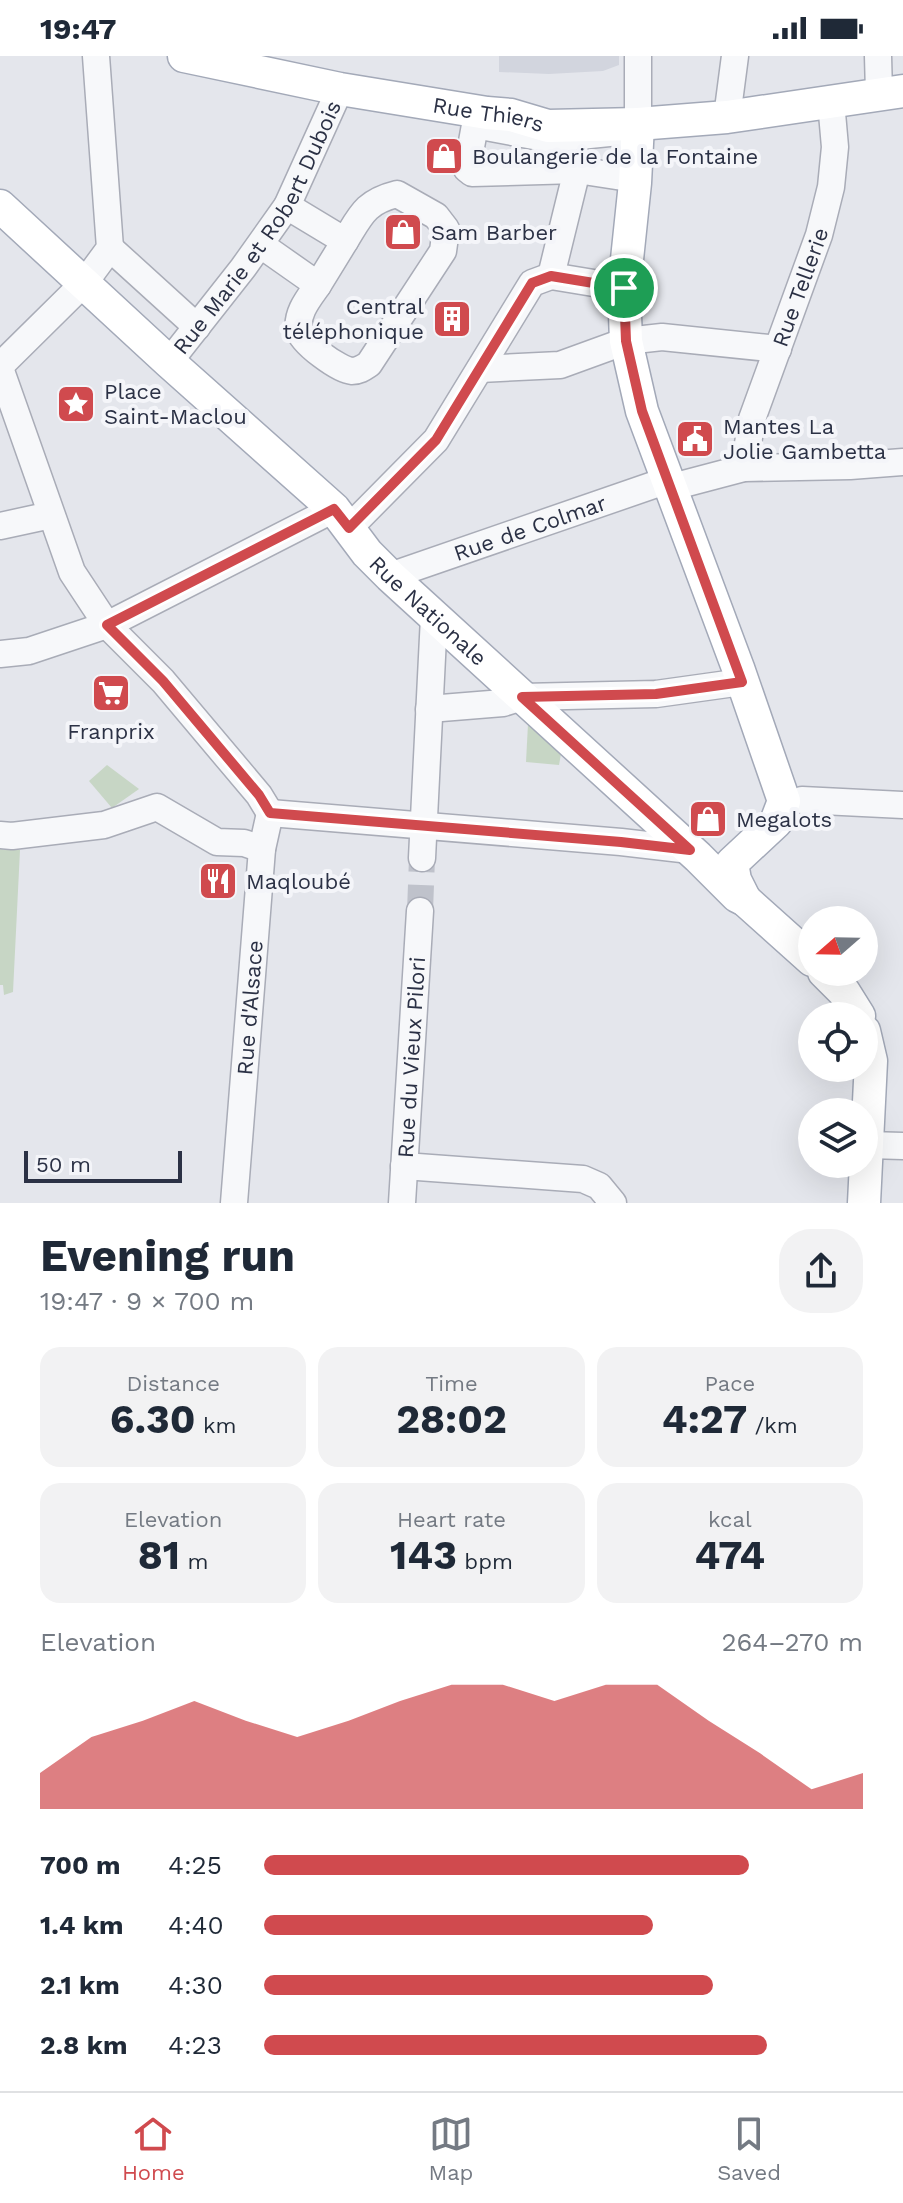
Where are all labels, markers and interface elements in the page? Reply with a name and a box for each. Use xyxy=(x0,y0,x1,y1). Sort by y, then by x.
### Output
text: 19:47 xyxy=(40,11,117,46)
street label: Rue Thiers xyxy=(431,92,547,137)
street label: Rue Marie et Robert Dubois xyxy=(168,97,346,359)
shop icon: Boulangerie de la Fontaine xyxy=(423,135,465,177)
place label: Boulangerie de la Fontaine xyxy=(472,144,758,169)
shop icon: Sam Barber xyxy=(382,211,424,253)
place label: Sam Barber xyxy=(431,220,557,245)
street label: Rue Tellerie xyxy=(767,225,833,350)
pin xyxy=(590,254,658,322)
icon: arrive xyxy=(602,266,646,310)
place label: Central téléphonique xyxy=(283,294,424,344)
building icon: Central téléphonique xyxy=(431,298,473,340)
place label: Place Saint-Maclou xyxy=(104,379,247,429)
place icon: Place Saint-Maclou xyxy=(55,383,97,425)
place label: Mantes La Jolie Gambetta xyxy=(723,414,886,464)
public building icon: Mantes La Jolie Gambetta xyxy=(674,418,716,460)
street label: Rue de Colmar xyxy=(451,490,610,566)
street label: Rue Nationale xyxy=(364,551,492,671)
supermarket icon: Franprix xyxy=(90,672,132,714)
place label: Franprix xyxy=(67,719,155,744)
shop icon: Megalots xyxy=(687,798,729,840)
place label: Megalots xyxy=(736,807,832,832)
restaurant icon: Maqloubé xyxy=(197,860,239,902)
place label: Maqloubé xyxy=(246,869,351,894)
north arrow xyxy=(798,906,878,986)
map controls xyxy=(798,906,878,1178)
street label: Rue d'Alsace xyxy=(232,939,268,1076)
street label: Rue du Vieux Pilori xyxy=(393,956,430,1159)
button: locate xyxy=(798,1002,878,1082)
button: layers xyxy=(798,1098,878,1178)
scale bar xyxy=(24,1147,182,1183)
text: 50 m xyxy=(36,1152,91,1177)
button: share xyxy=(779,1229,863,1313)
text: Evening run xyxy=(40,1230,295,1282)
text: 19:47 · 9 × 700 m xyxy=(40,1286,254,1316)
text: Distance xyxy=(126,1371,220,1396)
text: Time xyxy=(425,1371,478,1396)
text: Pace xyxy=(704,1371,755,1396)
text: 6.30 xyxy=(110,1396,196,1443)
text: 28:02 xyxy=(396,1396,507,1443)
text: 4:27 xyxy=(662,1396,747,1443)
text: km xyxy=(196,1413,237,1438)
text: /km xyxy=(747,1413,798,1438)
text: Elevation xyxy=(124,1507,222,1532)
text: Heart rate xyxy=(397,1507,506,1532)
text: kcal xyxy=(708,1507,752,1532)
text: 81 xyxy=(138,1532,180,1579)
text: 143 xyxy=(390,1532,457,1579)
text: 474 xyxy=(695,1532,765,1579)
text: m xyxy=(180,1549,209,1574)
text: bpm xyxy=(457,1549,513,1574)
text: Elevation xyxy=(40,1627,156,1657)
text: 264–270 m xyxy=(721,1627,863,1657)
text: 700 m xyxy=(40,1850,121,1880)
text: 4:25 xyxy=(168,1850,222,1880)
text: 1.4 km xyxy=(40,1910,124,1940)
text: 4:40 xyxy=(168,1910,224,1940)
text: 2.1 km xyxy=(40,1970,120,2000)
text: 4:30 xyxy=(168,1970,223,2000)
text: 2.8 km xyxy=(40,2030,127,2060)
text: 4:23 xyxy=(168,2030,222,2060)
tab: Home xyxy=(122,2112,185,2185)
tab: Map xyxy=(429,2112,473,2185)
tab: Saved xyxy=(717,2112,781,2185)

